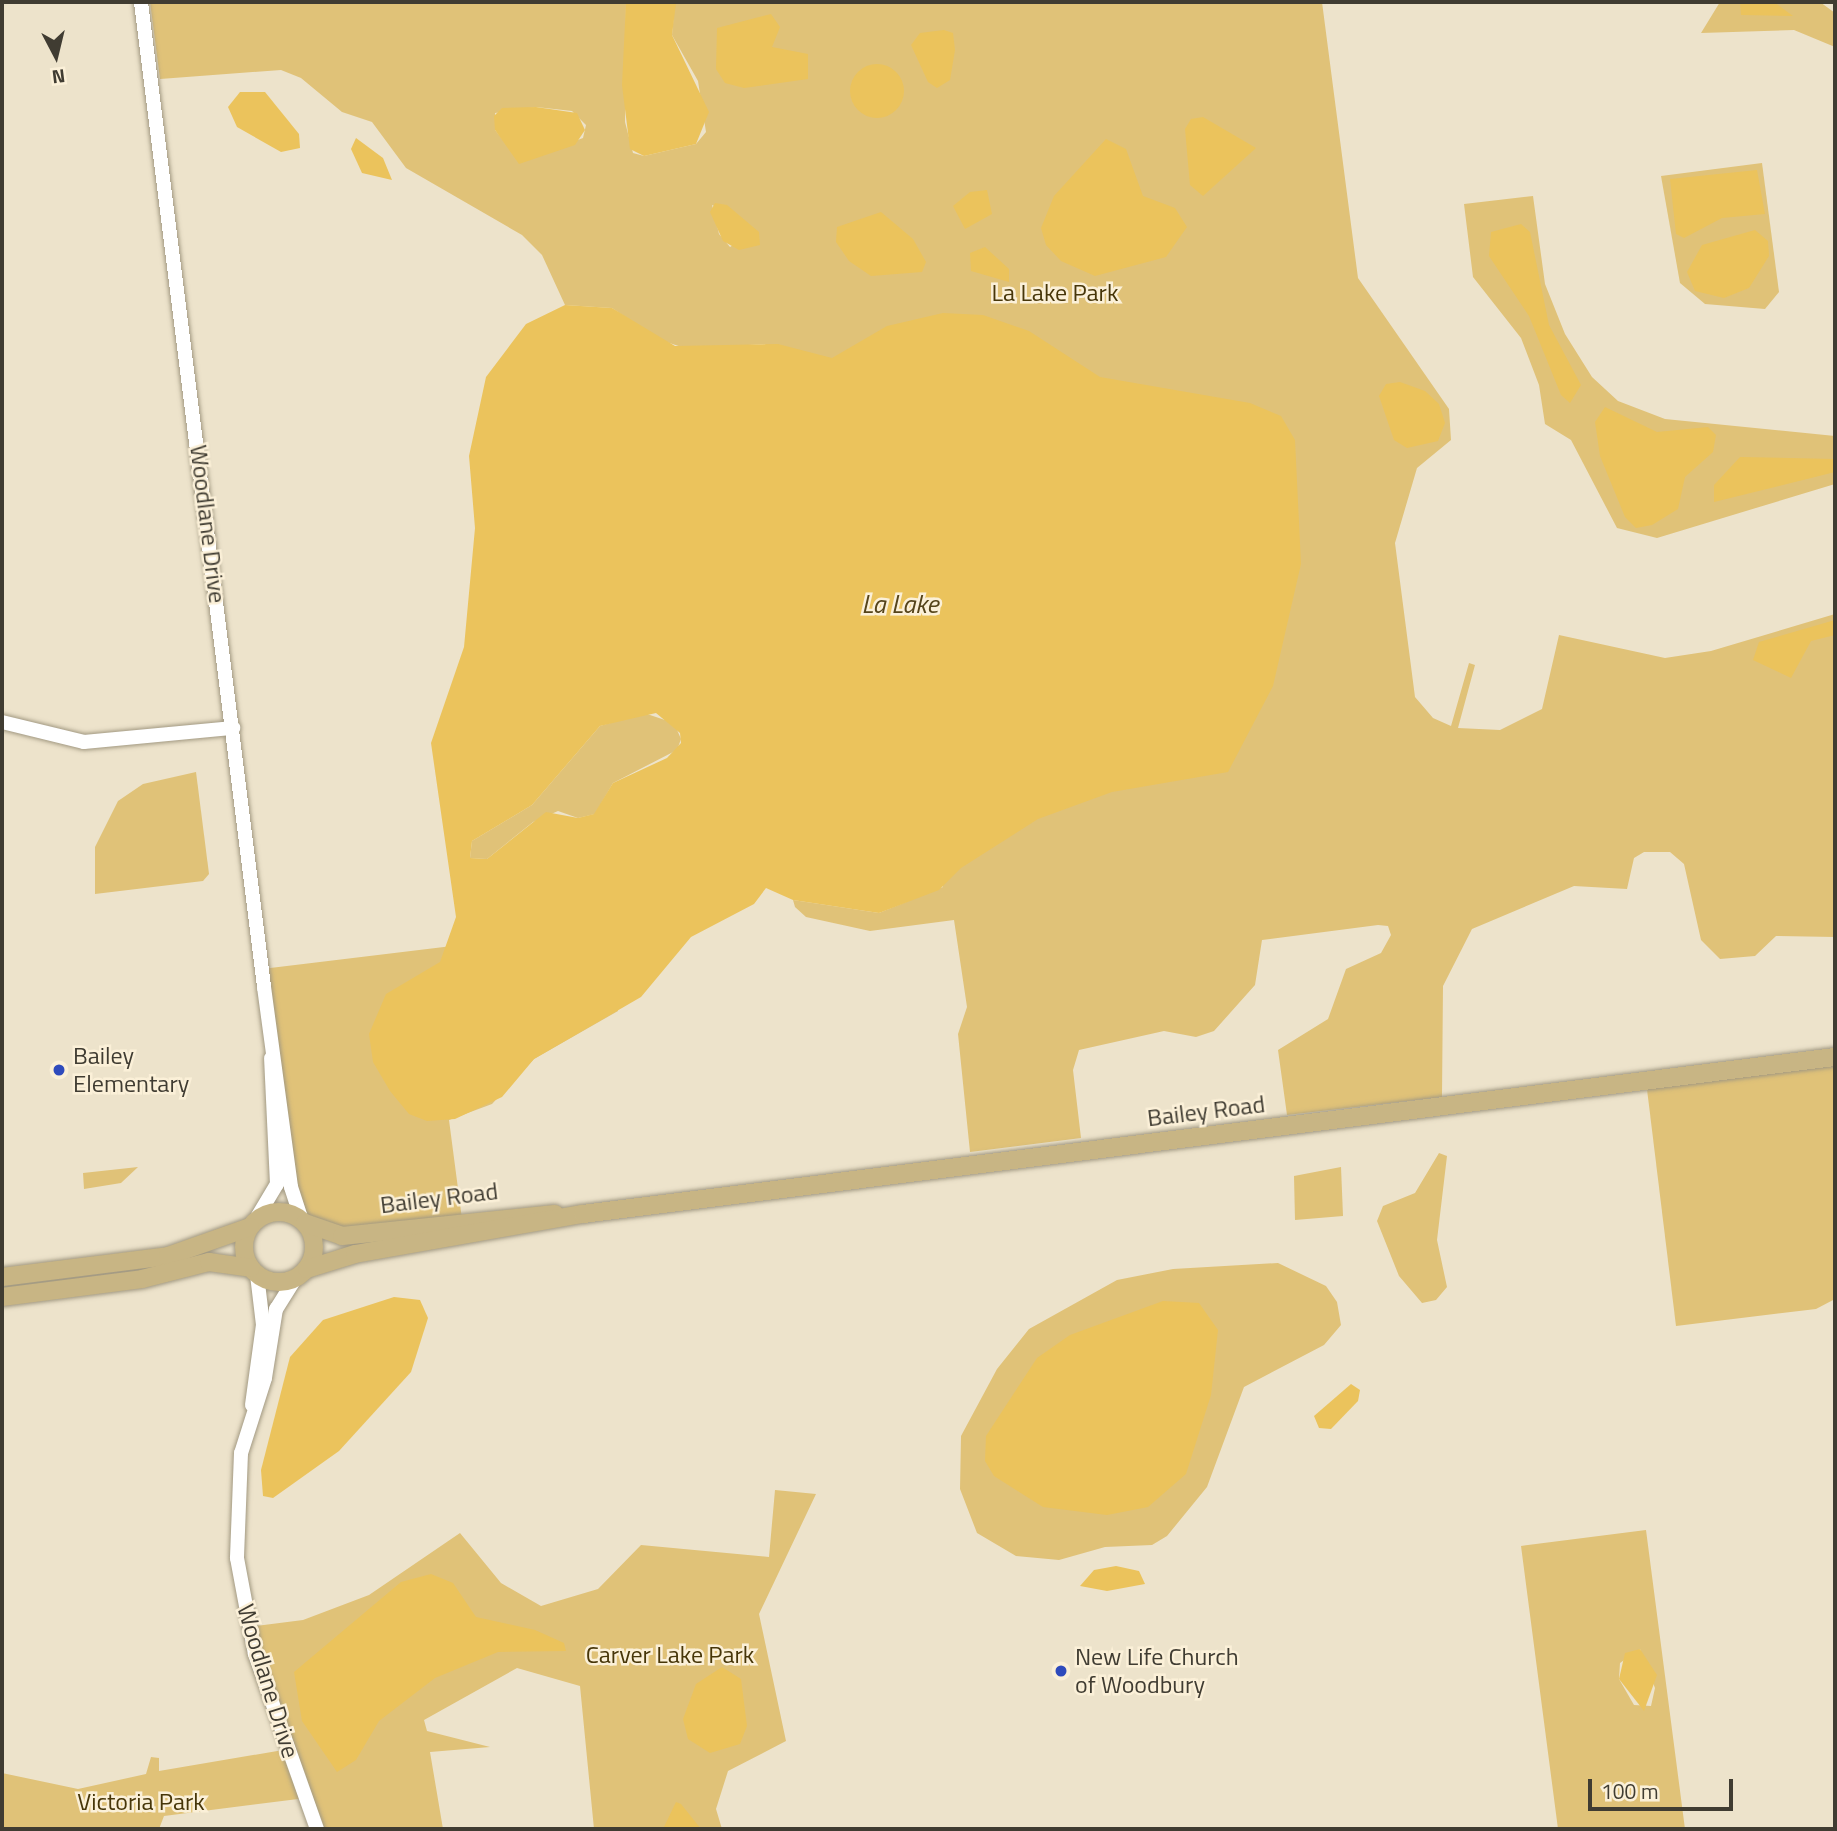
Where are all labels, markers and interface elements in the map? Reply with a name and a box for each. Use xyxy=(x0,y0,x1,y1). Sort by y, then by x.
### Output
north arrow xyxy=(21,21,91,91)
text: N xyxy=(50,62,67,93)
park label: La Lake Park xyxy=(992,279,1118,307)
street label: Woodlane Drive xyxy=(184,443,232,605)
water label: La Lake xyxy=(862,588,938,620)
place label: Bailey Elementary xyxy=(73,1042,189,1098)
marker: Bailey Elementary xyxy=(51,1062,67,1078)
street label: Bailey Road xyxy=(1146,1089,1266,1133)
street label: Bailey Road xyxy=(379,1176,499,1220)
street label: Woodlane Drive xyxy=(231,1601,305,1761)
park label: Carver Lake Park xyxy=(586,1641,754,1669)
place label: New Life Church of Woodbury xyxy=(1075,1643,1239,1699)
marker: New Life Church of Woodbury xyxy=(1053,1663,1069,1679)
scale bar xyxy=(1592,1764,1737,1808)
text: 100 m xyxy=(1601,1775,1658,1807)
park label: Victoria Park xyxy=(77,1788,205,1816)

